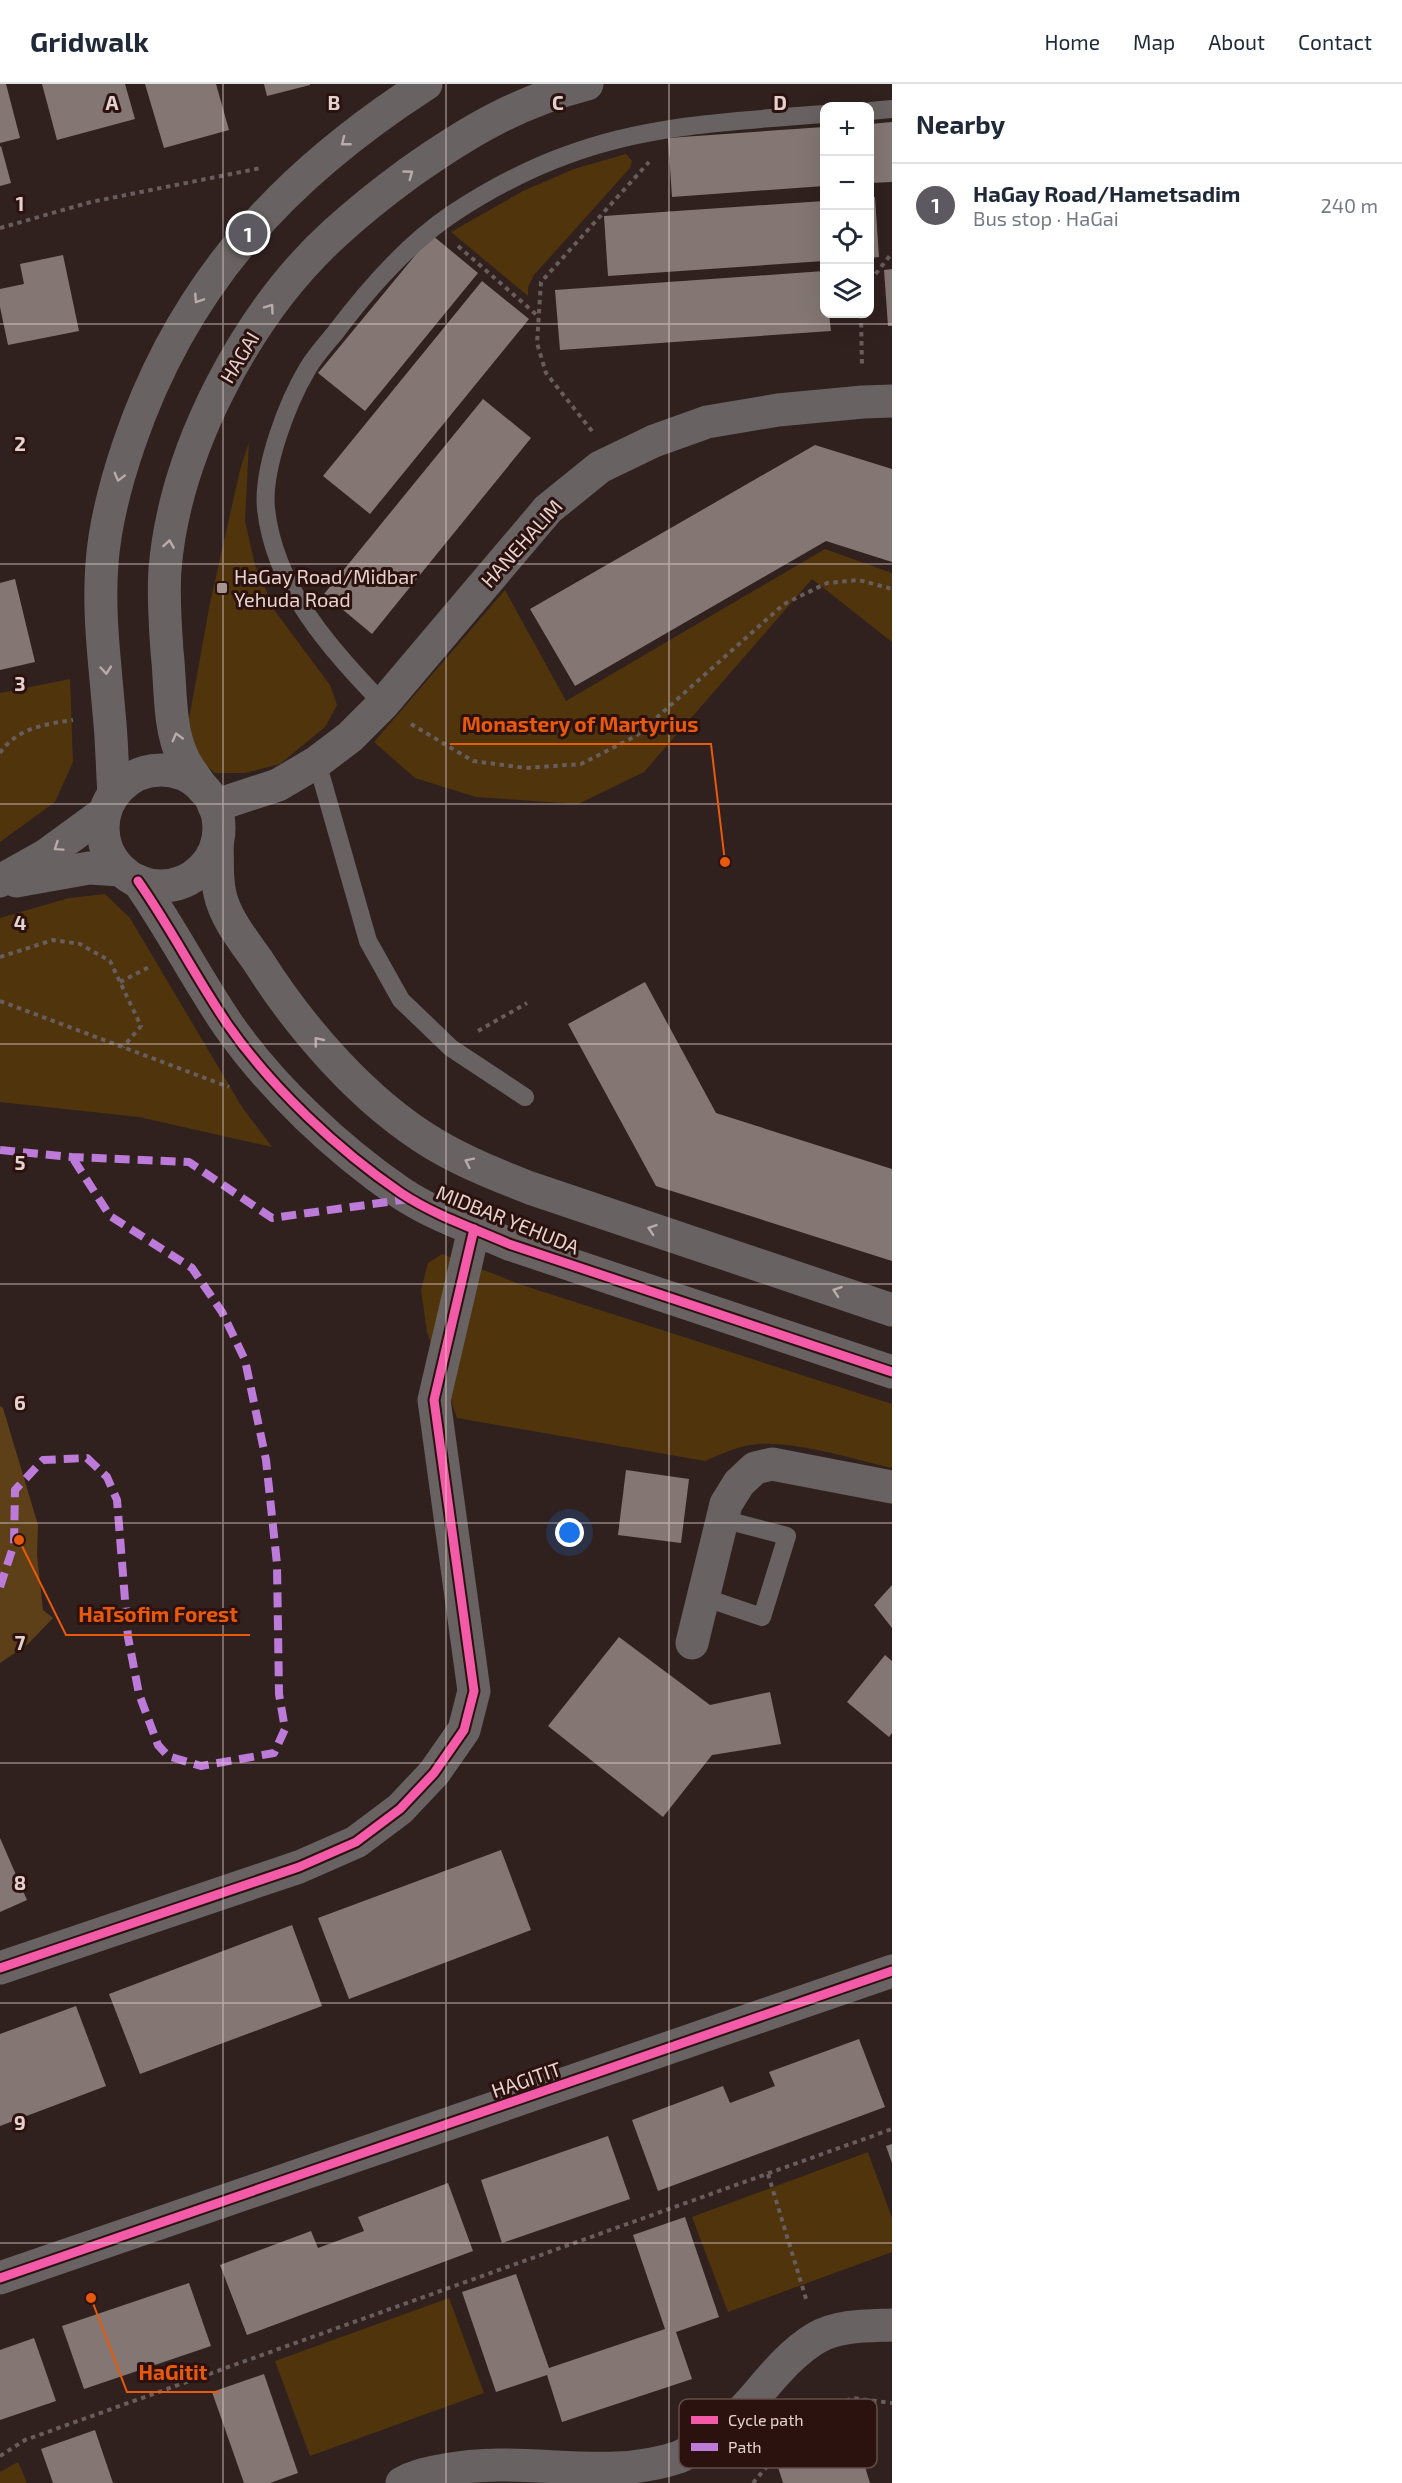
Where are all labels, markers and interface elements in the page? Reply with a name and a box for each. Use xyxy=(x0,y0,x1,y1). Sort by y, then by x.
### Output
text: Gridwalk xyxy=(30,24,149,58)
text: Home xyxy=(1044,29,1100,54)
text: Map xyxy=(1133,29,1175,54)
text: About xyxy=(1208,29,1265,54)
text: Contact xyxy=(1298,29,1372,54)
text: A xyxy=(105,90,119,114)
text: B xyxy=(328,90,340,114)
text: C xyxy=(552,90,564,114)
text: D xyxy=(773,90,787,114)
map controls xyxy=(820,102,874,318)
button: + xyxy=(820,102,874,156)
text: Nearby xyxy=(916,108,1005,139)
one-way arrow xyxy=(340,135,351,146)
button: − xyxy=(820,156,874,210)
one-way arrow xyxy=(402,170,413,181)
text: HaGay Road/Hametsadim xyxy=(973,180,1240,206)
text: 1 xyxy=(16,191,24,215)
text: 1 xyxy=(931,193,940,217)
text: 240 m xyxy=(1320,193,1378,217)
text: Bus stop · HaGai xyxy=(973,206,1119,230)
pin: 1 xyxy=(228,210,268,256)
button: locate xyxy=(820,210,874,264)
button: layers xyxy=(820,264,874,318)
one-way arrow xyxy=(194,293,205,304)
one-way arrow xyxy=(262,304,273,315)
street label: HAGAI xyxy=(214,327,264,387)
text: 2 xyxy=(14,431,26,455)
one-way arrow xyxy=(113,472,126,482)
street label: HANEHALIM xyxy=(475,494,567,592)
one-way arrow xyxy=(163,539,175,548)
place label: HaGay Road/Midbar Yehuda Road xyxy=(234,564,417,611)
marker: HaGay Road/Midbar Yehuda Road xyxy=(215,581,229,595)
one-way arrow xyxy=(99,665,112,674)
text: 3 xyxy=(14,671,26,695)
callout: Monastery of Martyrius xyxy=(450,705,711,744)
text: Monastery of Martyrius xyxy=(462,711,698,737)
one-way arrow xyxy=(172,732,184,743)
one-way arrow xyxy=(54,840,65,851)
text: 4 xyxy=(14,910,27,934)
one-way arrow xyxy=(314,1037,325,1048)
text: 5 xyxy=(14,1150,26,1174)
one-way arrow xyxy=(464,1158,475,1169)
street label: MIDBAR YEHUDA xyxy=(433,1179,583,1259)
one-way arrow xyxy=(647,1224,658,1236)
one-way arrow xyxy=(832,1286,842,1298)
text: 6 xyxy=(14,1390,26,1414)
your location xyxy=(555,1518,584,1547)
callout: HaTsofim Forest xyxy=(66,1596,250,1635)
text: HaTsofim Forest xyxy=(78,1601,238,1626)
text: 7 xyxy=(15,1630,26,1654)
text: 8 xyxy=(14,1870,26,1894)
street label: HAGITIT xyxy=(488,2056,564,2102)
text: 9 xyxy=(14,2110,26,2134)
callout: HaGitit xyxy=(127,2353,220,2392)
text: HaGitit xyxy=(139,2359,208,2384)
legend xyxy=(679,2399,877,2468)
text: Cycle path xyxy=(728,2410,804,2429)
text: Path xyxy=(728,2437,762,2456)

